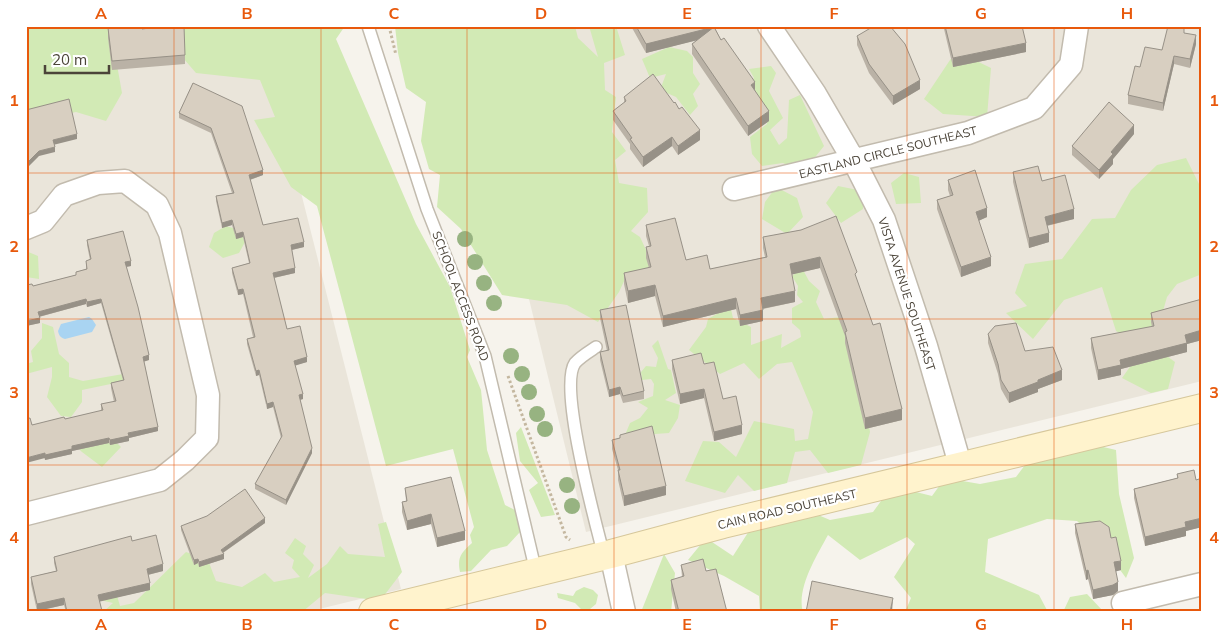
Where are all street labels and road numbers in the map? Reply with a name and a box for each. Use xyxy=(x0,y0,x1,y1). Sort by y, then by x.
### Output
street label: EASTLAND CIRCLE SOUTHEAST xyxy=(797,122,979,181)
street label: VISTA AVENUE SOUTHEAST xyxy=(875,215,939,373)
street label: SCHOOL ACCESS ROAD xyxy=(429,229,493,363)
street label: CAIN ROAD SOUTHEAST xyxy=(716,486,859,532)

